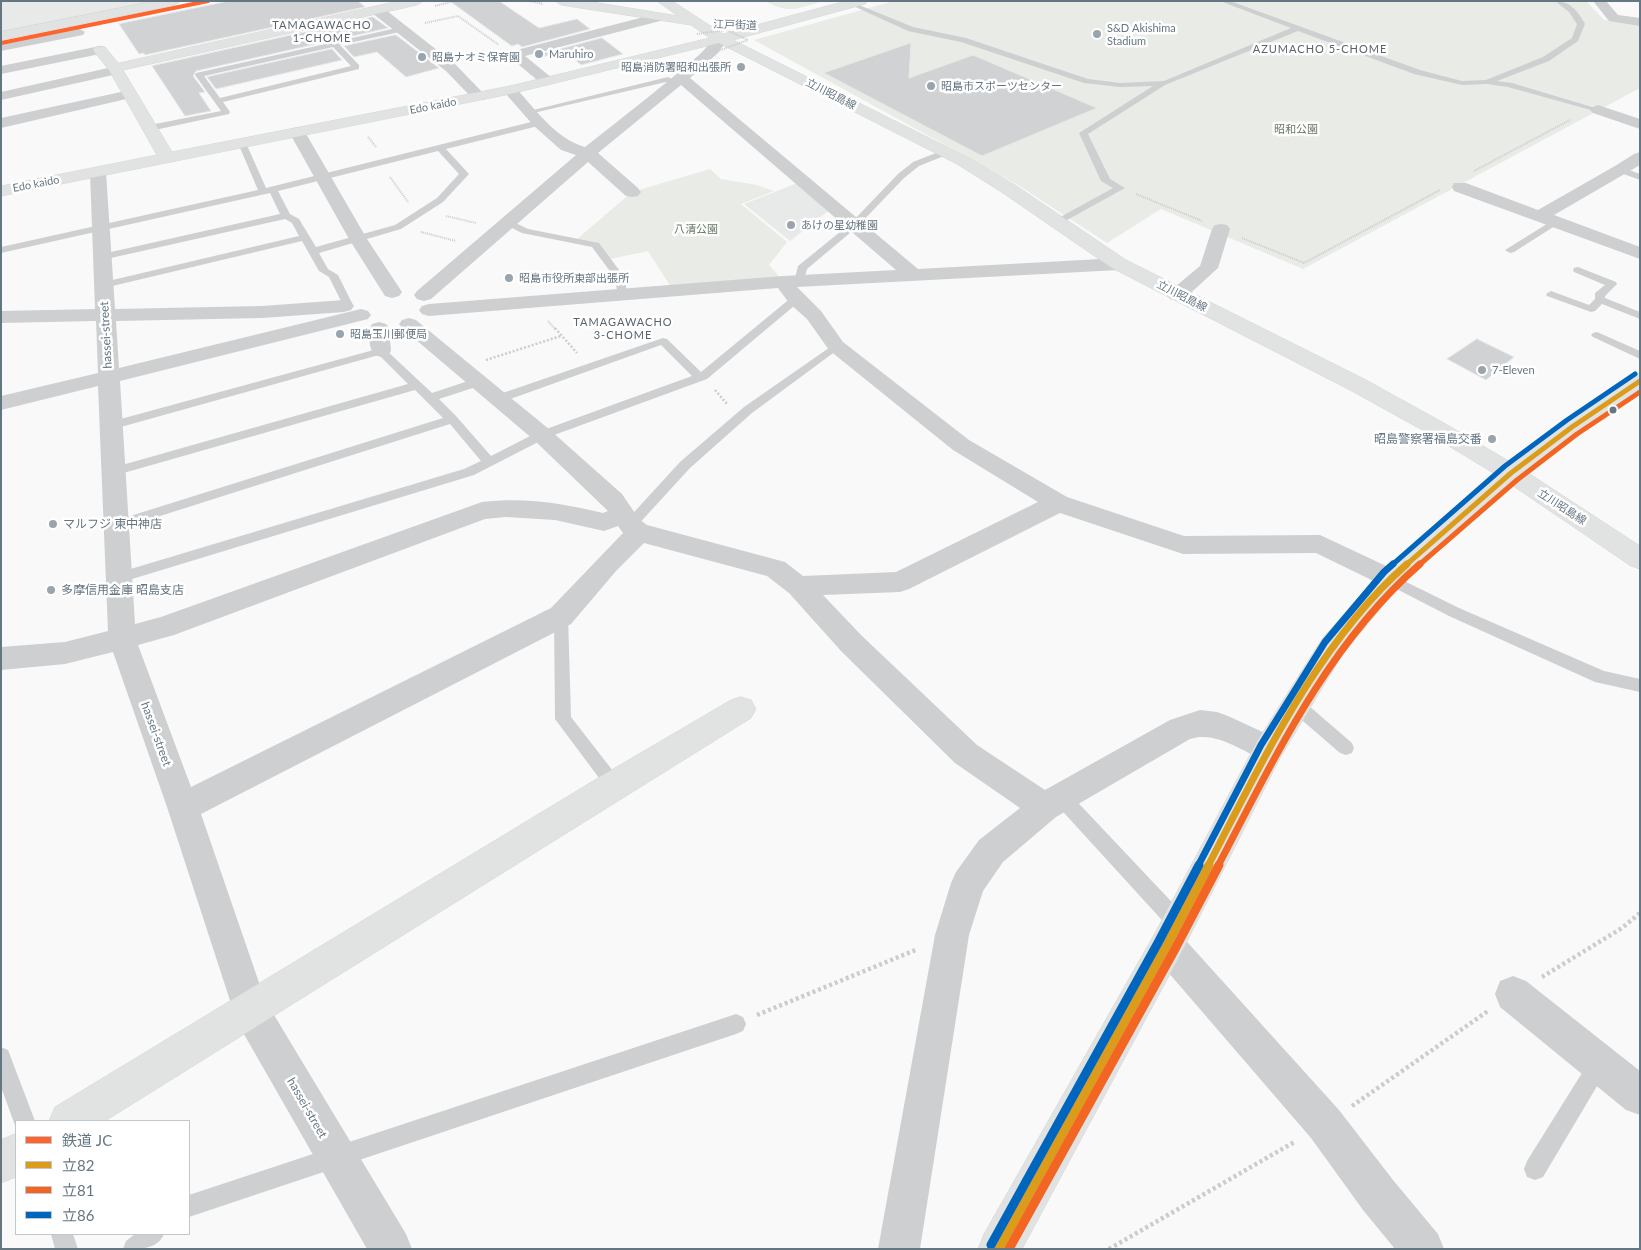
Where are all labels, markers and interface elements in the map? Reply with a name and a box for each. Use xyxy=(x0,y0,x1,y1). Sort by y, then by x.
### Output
district label: TAMAGAWACHO 1-CHOME xyxy=(271,18,373,44)
street label: 江戸街道 xyxy=(713,18,757,32)
place label: S&D Akishima Stadium xyxy=(1107,21,1176,47)
marker: S&D Akishima Stadium xyxy=(1091,28,1103,40)
district label: AZUMACHO 5-CHOME xyxy=(1251,42,1389,56)
place label: Maruhiro xyxy=(549,47,593,61)
marker: Maruhiro xyxy=(533,48,545,60)
place label: 昭島ナオミ保育園 xyxy=(432,50,520,64)
marker: 昭島ナオミ保育園 xyxy=(416,51,428,63)
place label: 昭島消防署昭和出張所 xyxy=(621,60,731,74)
marker: 昭島消防署昭和出張所 xyxy=(735,61,747,73)
street label: 立川昭島線 xyxy=(804,76,858,112)
place label: 昭島市スポーツセンター xyxy=(941,79,1062,93)
marker: 昭島市スポーツセンター xyxy=(925,80,937,92)
street label: Edo kaido xyxy=(408,95,458,117)
park label: 昭和公園 xyxy=(1274,122,1318,136)
street label: Edo kaido xyxy=(11,173,61,195)
place label: あけの星幼稚園 xyxy=(801,218,878,232)
marker: あけの星幼稚園 xyxy=(785,219,797,231)
park label: 八清公園 xyxy=(674,222,718,236)
place label: 昭島市役所東部出張所 xyxy=(519,271,629,285)
marker: 昭島市役所東部出張所 xyxy=(503,272,515,284)
street label: 立川昭島線 xyxy=(1155,278,1209,314)
street label: hassei-street xyxy=(97,301,115,369)
district label: TAMAGAWACHO 3-CHOME xyxy=(572,315,674,341)
place label: 昭島玉川郵便局 xyxy=(350,327,427,341)
marker: 昭島玉川郵便局 xyxy=(334,328,346,340)
place label: 7-Eleven xyxy=(1492,363,1535,377)
marker: 7-Eleven xyxy=(1476,364,1488,376)
unlabelled marker xyxy=(1608,405,1618,415)
place label: 昭島警察署福島交番 xyxy=(1374,432,1482,446)
marker: 昭島警察署福島交番 xyxy=(1486,433,1498,445)
street label: 立川昭島線 xyxy=(1535,486,1589,528)
place label: マルフジ 東中神店 xyxy=(63,517,162,531)
marker: マルフジ 東中神店 xyxy=(47,518,59,530)
place label: 多摩信用金庫 昭島支店 xyxy=(61,583,184,597)
marker: 多摩信用金庫 昭島支店 xyxy=(45,584,57,596)
street label: hassei-street xyxy=(138,700,174,768)
street label: hassei-street xyxy=(284,1075,330,1141)
legend xyxy=(15,1120,190,1235)
text: 鉄道 JC xyxy=(62,1131,112,1149)
text: 立82 xyxy=(62,1156,94,1174)
text: 立81 xyxy=(62,1181,94,1199)
text: 立86 xyxy=(62,1206,94,1224)

